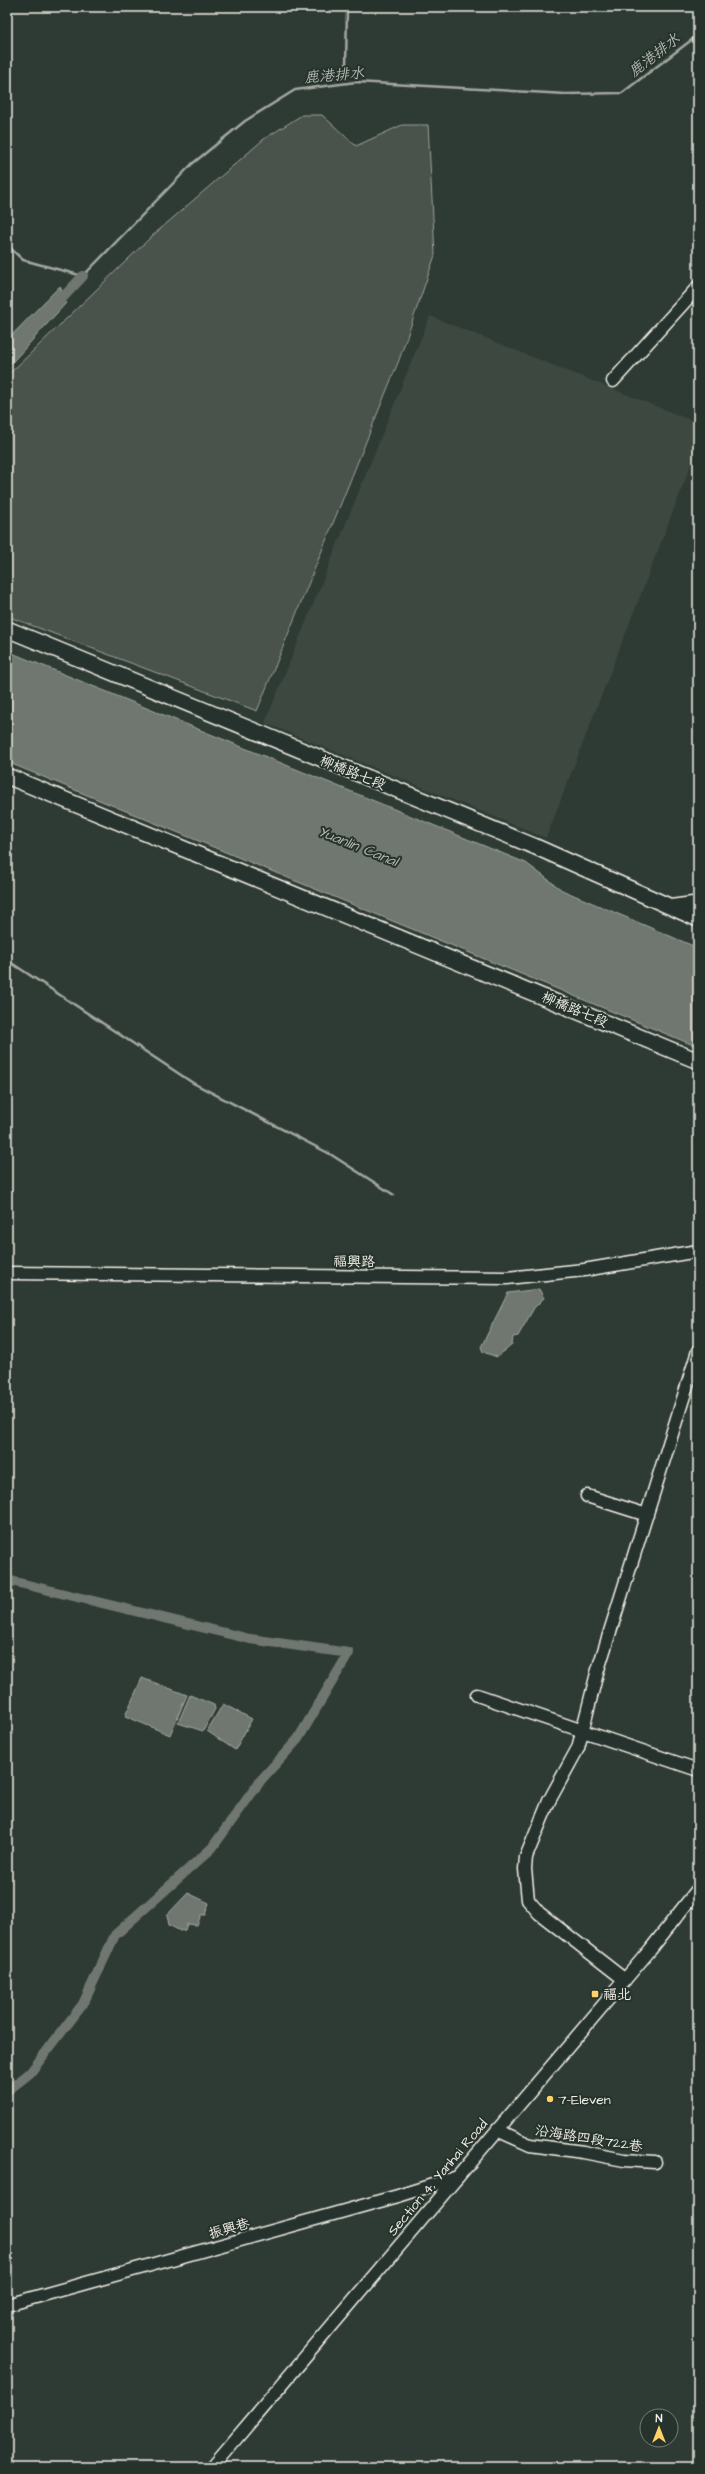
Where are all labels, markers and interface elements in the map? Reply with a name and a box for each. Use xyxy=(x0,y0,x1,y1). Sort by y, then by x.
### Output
water label: 鹿港排水 xyxy=(624,28,685,82)
water label: 鹿港排水 xyxy=(303,62,366,89)
street label: 柳橋路七段 xyxy=(316,751,389,795)
water label: Yuanlin Canal xyxy=(315,821,403,873)
street label: 柳橋路七段 xyxy=(538,987,611,1033)
street label: 福興路 xyxy=(333,1252,375,1272)
place label: 福北 xyxy=(603,1985,631,2005)
marker: 福北 xyxy=(590,1989,600,1999)
place label: 7-Eleven xyxy=(558,2090,611,2110)
marker: 7-Eleven xyxy=(545,2094,555,2104)
street label: Section 4, Yanhai Road xyxy=(383,2115,493,2240)
street label: 沿海路四段722巷 xyxy=(534,2121,645,2158)
street label: 振興巷 xyxy=(206,2213,253,2244)
north arrow xyxy=(639,2408,679,2448)
text: N xyxy=(656,2411,663,2426)

